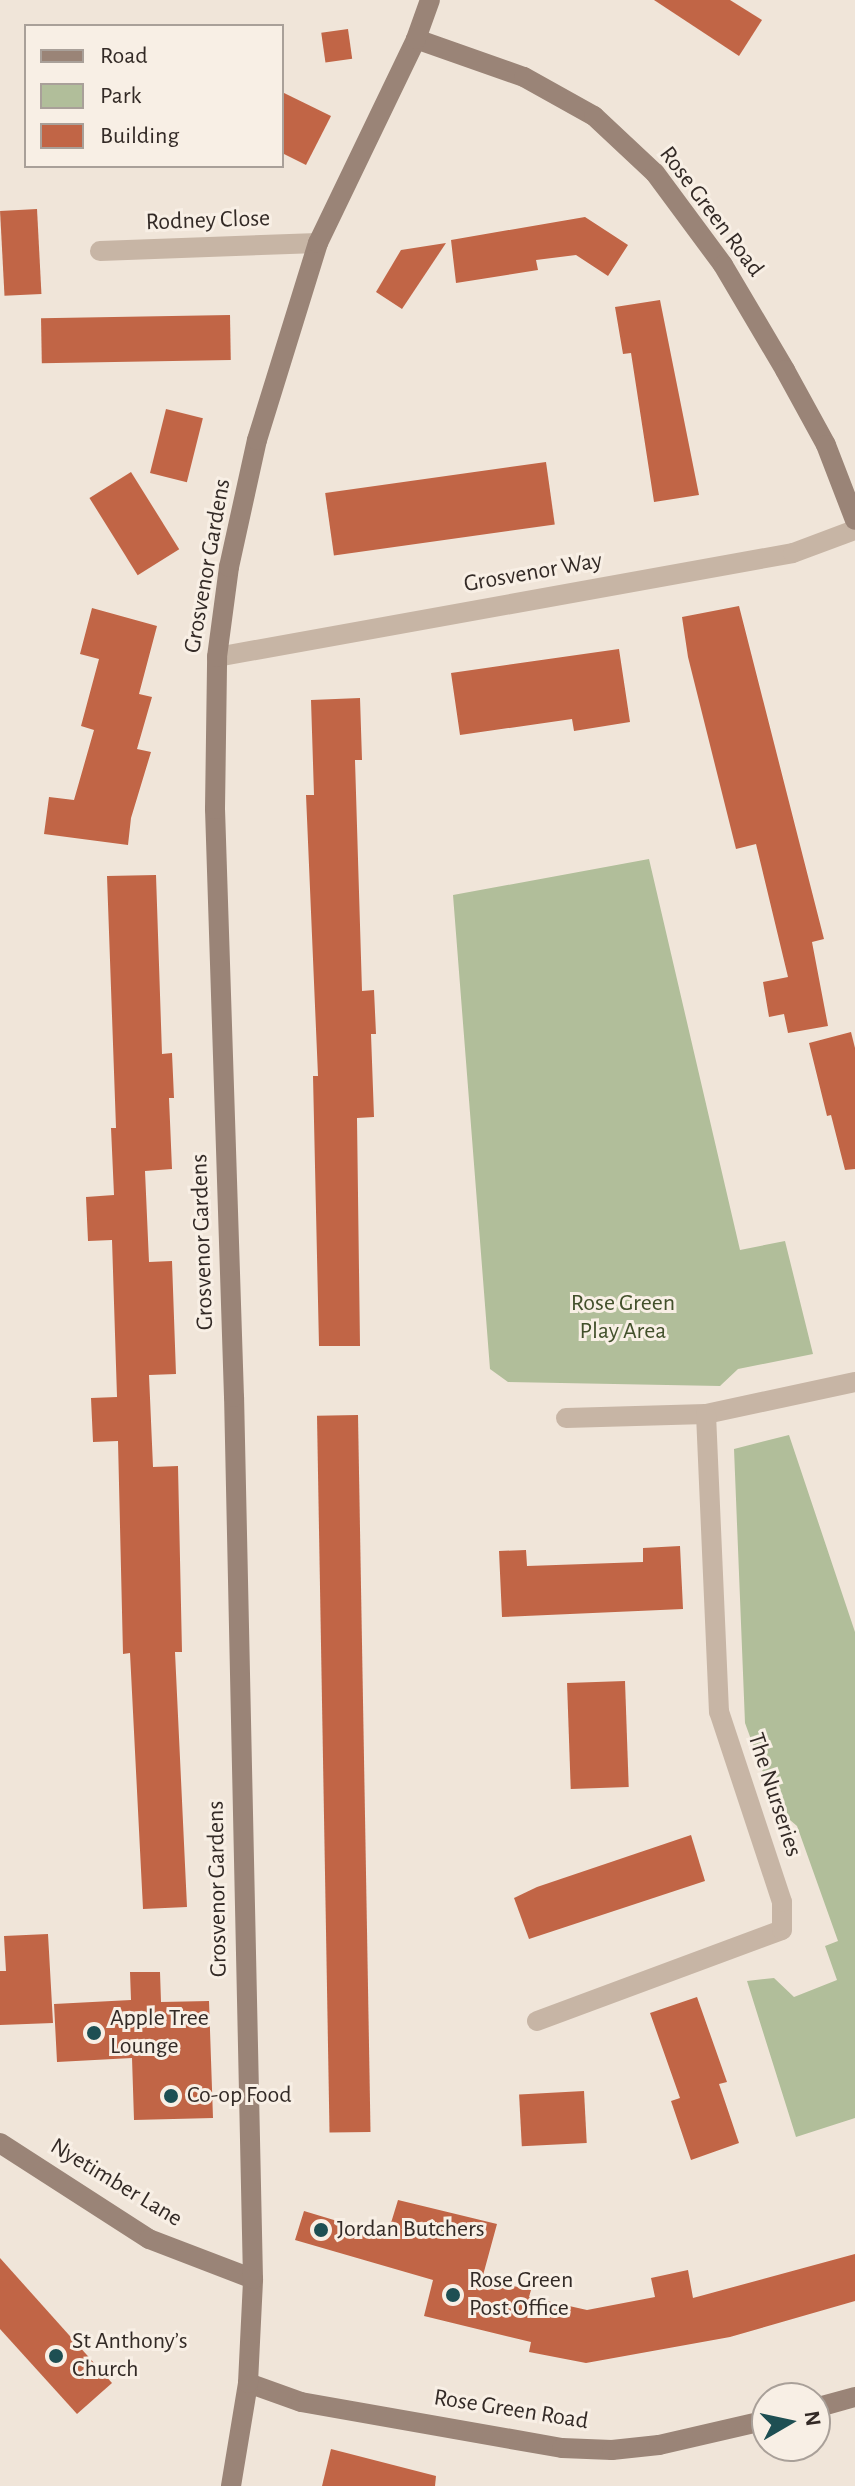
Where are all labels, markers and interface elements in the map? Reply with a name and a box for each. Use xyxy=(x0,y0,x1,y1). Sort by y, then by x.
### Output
legend xyxy=(24,24,284,168)
text: Road xyxy=(100,44,148,68)
text: Park xyxy=(100,84,141,108)
text: Building xyxy=(100,124,179,148)
street label: Rose Green Road xyxy=(653,141,769,283)
street label: Rodney Close xyxy=(145,204,271,238)
street label: Grosvenor Gardens xyxy=(179,477,237,655)
street label: Grosvenor Way xyxy=(462,547,604,599)
street label: Grosvenor Gardens xyxy=(186,1153,220,1331)
park label: Rose Green Play Area xyxy=(571,1290,675,1346)
street label: The Nurseries xyxy=(740,1730,808,1860)
street label: Grosvenor Gardens xyxy=(202,1801,234,1977)
place label: Apple Tree Lounge xyxy=(110,2005,209,2061)
marker: Apple Tree Lounge xyxy=(85,2024,103,2042)
place label: Co-op Food xyxy=(187,2082,292,2110)
marker: Co-op Food xyxy=(162,2087,180,2105)
street label: Nyetimber Lane xyxy=(45,2132,187,2234)
place label: Jordan Butchers xyxy=(337,2216,485,2244)
marker: Jordan Butchers xyxy=(312,2221,330,2239)
place label: Rose Green Post Office xyxy=(469,2267,573,2323)
marker: Rose Green Post Office xyxy=(444,2286,462,2304)
place label: St Anthony’s Church xyxy=(72,2328,188,2384)
marker: St Anthony’s Church xyxy=(47,2347,65,2365)
north arrow xyxy=(751,2382,831,2462)
street label: Rose Green Road xyxy=(432,2384,590,2436)
text: N xyxy=(801,2409,825,2428)

